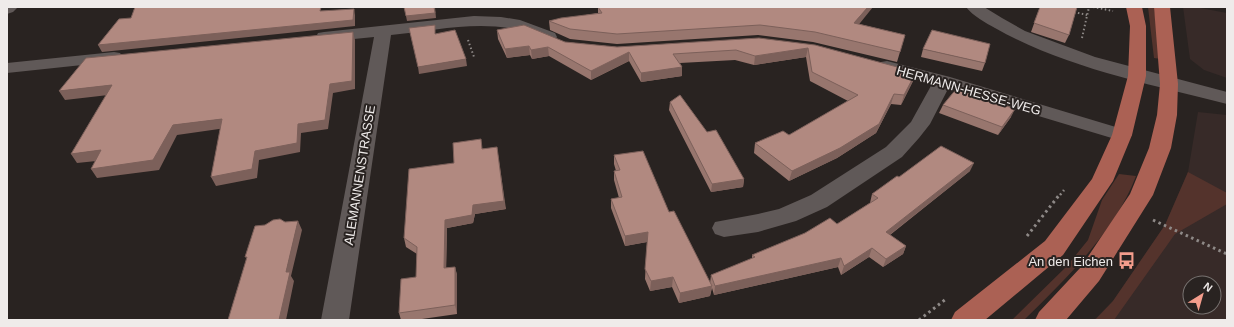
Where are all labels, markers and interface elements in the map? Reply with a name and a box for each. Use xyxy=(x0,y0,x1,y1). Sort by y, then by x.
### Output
street label: HERMANN-HESSE-WEG xyxy=(895,63,1043,118)
street label: ALEMANNENSTRASSE xyxy=(341,104,378,246)
bus stop icon: An den Eichen xyxy=(1116,251,1136,271)
place label: An den Eichen xyxy=(1028,254,1113,269)
north arrow xyxy=(1182,275,1222,315)
text: N xyxy=(1201,280,1215,294)

